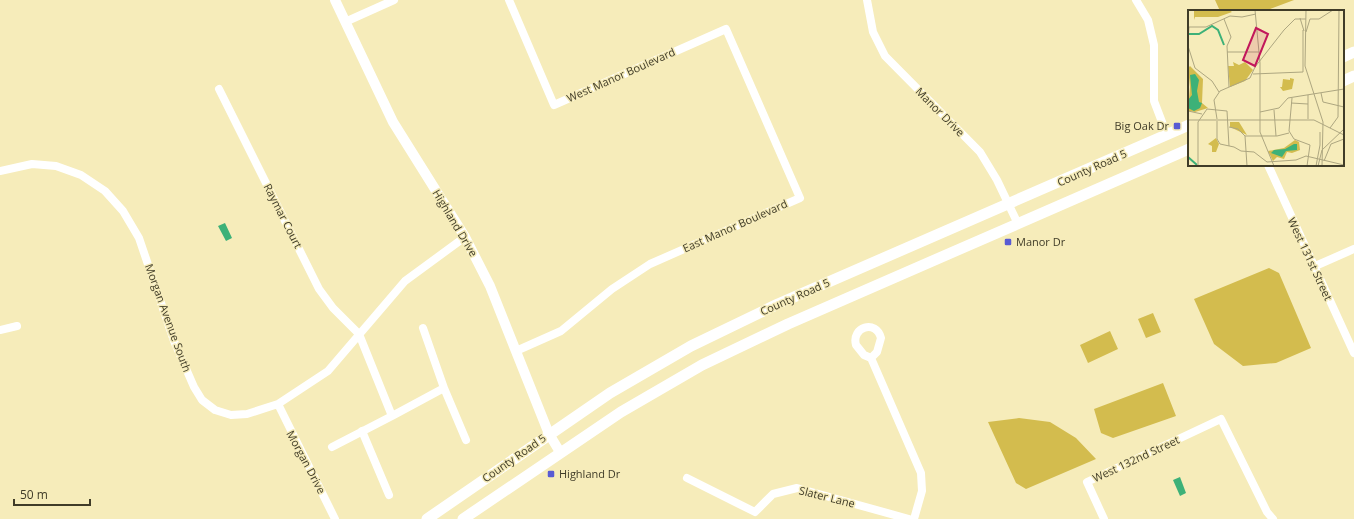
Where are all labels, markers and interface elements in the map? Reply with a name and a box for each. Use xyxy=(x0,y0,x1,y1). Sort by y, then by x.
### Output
inset map xyxy=(1188,10,1344,166)
street label: West Manor Boulevard xyxy=(564,44,677,105)
street label: Manor Drive xyxy=(913,84,968,139)
place label: Big Oak Dr xyxy=(1115,118,1169,133)
marker: Big Oak Dr xyxy=(1172,121,1182,131)
street label: County Road 5 xyxy=(1055,145,1129,190)
street label: Raymar Court xyxy=(261,181,306,251)
street label: Highland Drive xyxy=(429,186,481,259)
street label: East Manor Boulevard xyxy=(680,196,790,255)
street label: West 131st Street xyxy=(1285,215,1336,303)
place label: Manor Dr xyxy=(1016,234,1066,249)
marker: Manor Dr xyxy=(1003,237,1013,247)
street label: Morgan Avenue South xyxy=(142,262,195,374)
street label: County Road 5 xyxy=(758,274,832,319)
street label: Morgan Drive xyxy=(283,428,329,496)
street label: County Road 5 xyxy=(479,430,549,485)
street label: West 132nd Street xyxy=(1090,432,1182,485)
place label: Highland Dr xyxy=(559,466,621,481)
marker: Highland Dr xyxy=(546,469,556,479)
scale bar xyxy=(14,481,90,507)
street label: Slater Lane xyxy=(798,482,857,511)
text: 50 m xyxy=(20,486,48,503)

